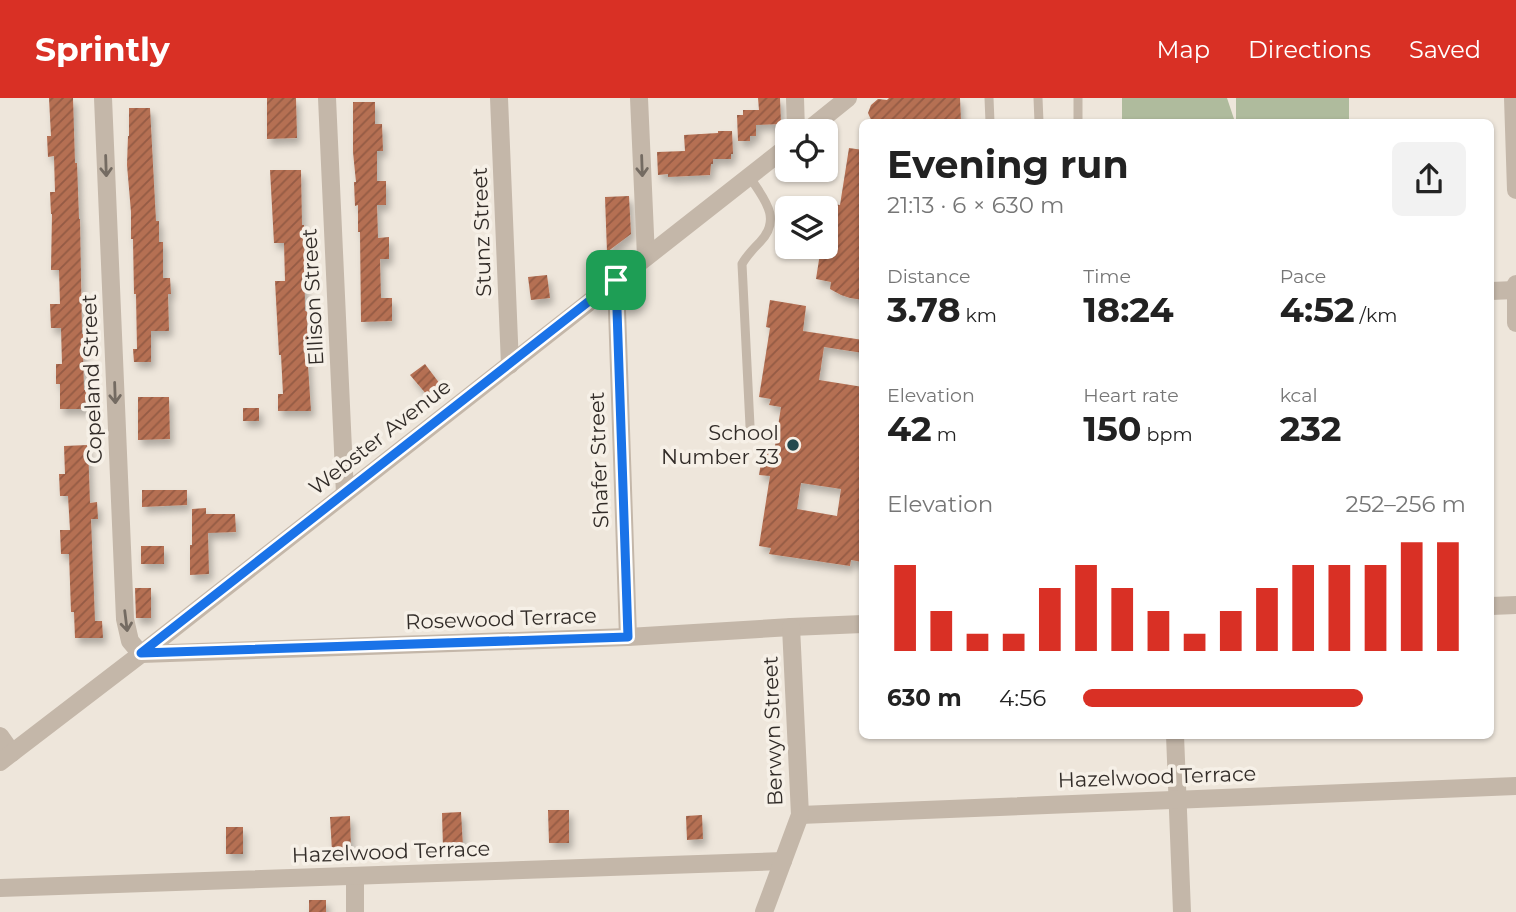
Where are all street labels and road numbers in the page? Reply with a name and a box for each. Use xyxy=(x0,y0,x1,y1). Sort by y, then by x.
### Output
street label: Stunz Street xyxy=(467,167,496,297)
street label: Ellison Street xyxy=(296,228,329,366)
street label: Copeland Street xyxy=(76,294,107,464)
street label: Webster Avenue xyxy=(304,373,456,500)
street label: Shafer Street xyxy=(584,391,613,529)
street label: Rosewood Terrace xyxy=(405,603,597,634)
street label: Berwyn Street xyxy=(757,656,788,806)
street label: Hazelwood Terrace xyxy=(1057,761,1257,792)
street label: Hazelwood Terrace xyxy=(291,836,491,867)

